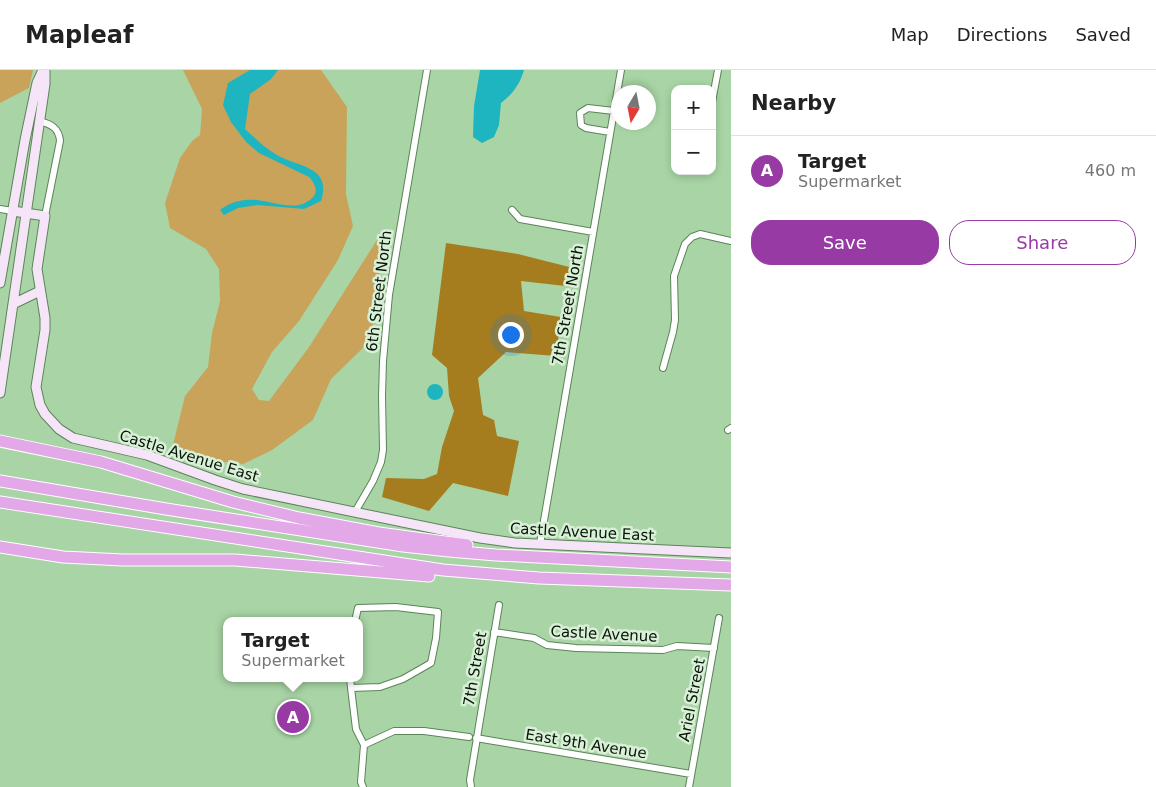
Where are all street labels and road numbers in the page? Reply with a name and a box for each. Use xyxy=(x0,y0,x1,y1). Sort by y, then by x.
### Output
street label: 6th Street North xyxy=(363,229,395,353)
street label: 7th Street North xyxy=(549,243,587,367)
street label: Castle Avenue East xyxy=(117,426,261,486)
street label: Castle Avenue East xyxy=(509,519,655,545)
street label: Castle Avenue xyxy=(550,622,658,646)
street label: 7th Street xyxy=(460,630,490,708)
street label: Ariel Street xyxy=(675,657,709,743)
street label: East 9th Avenue xyxy=(524,726,648,762)

